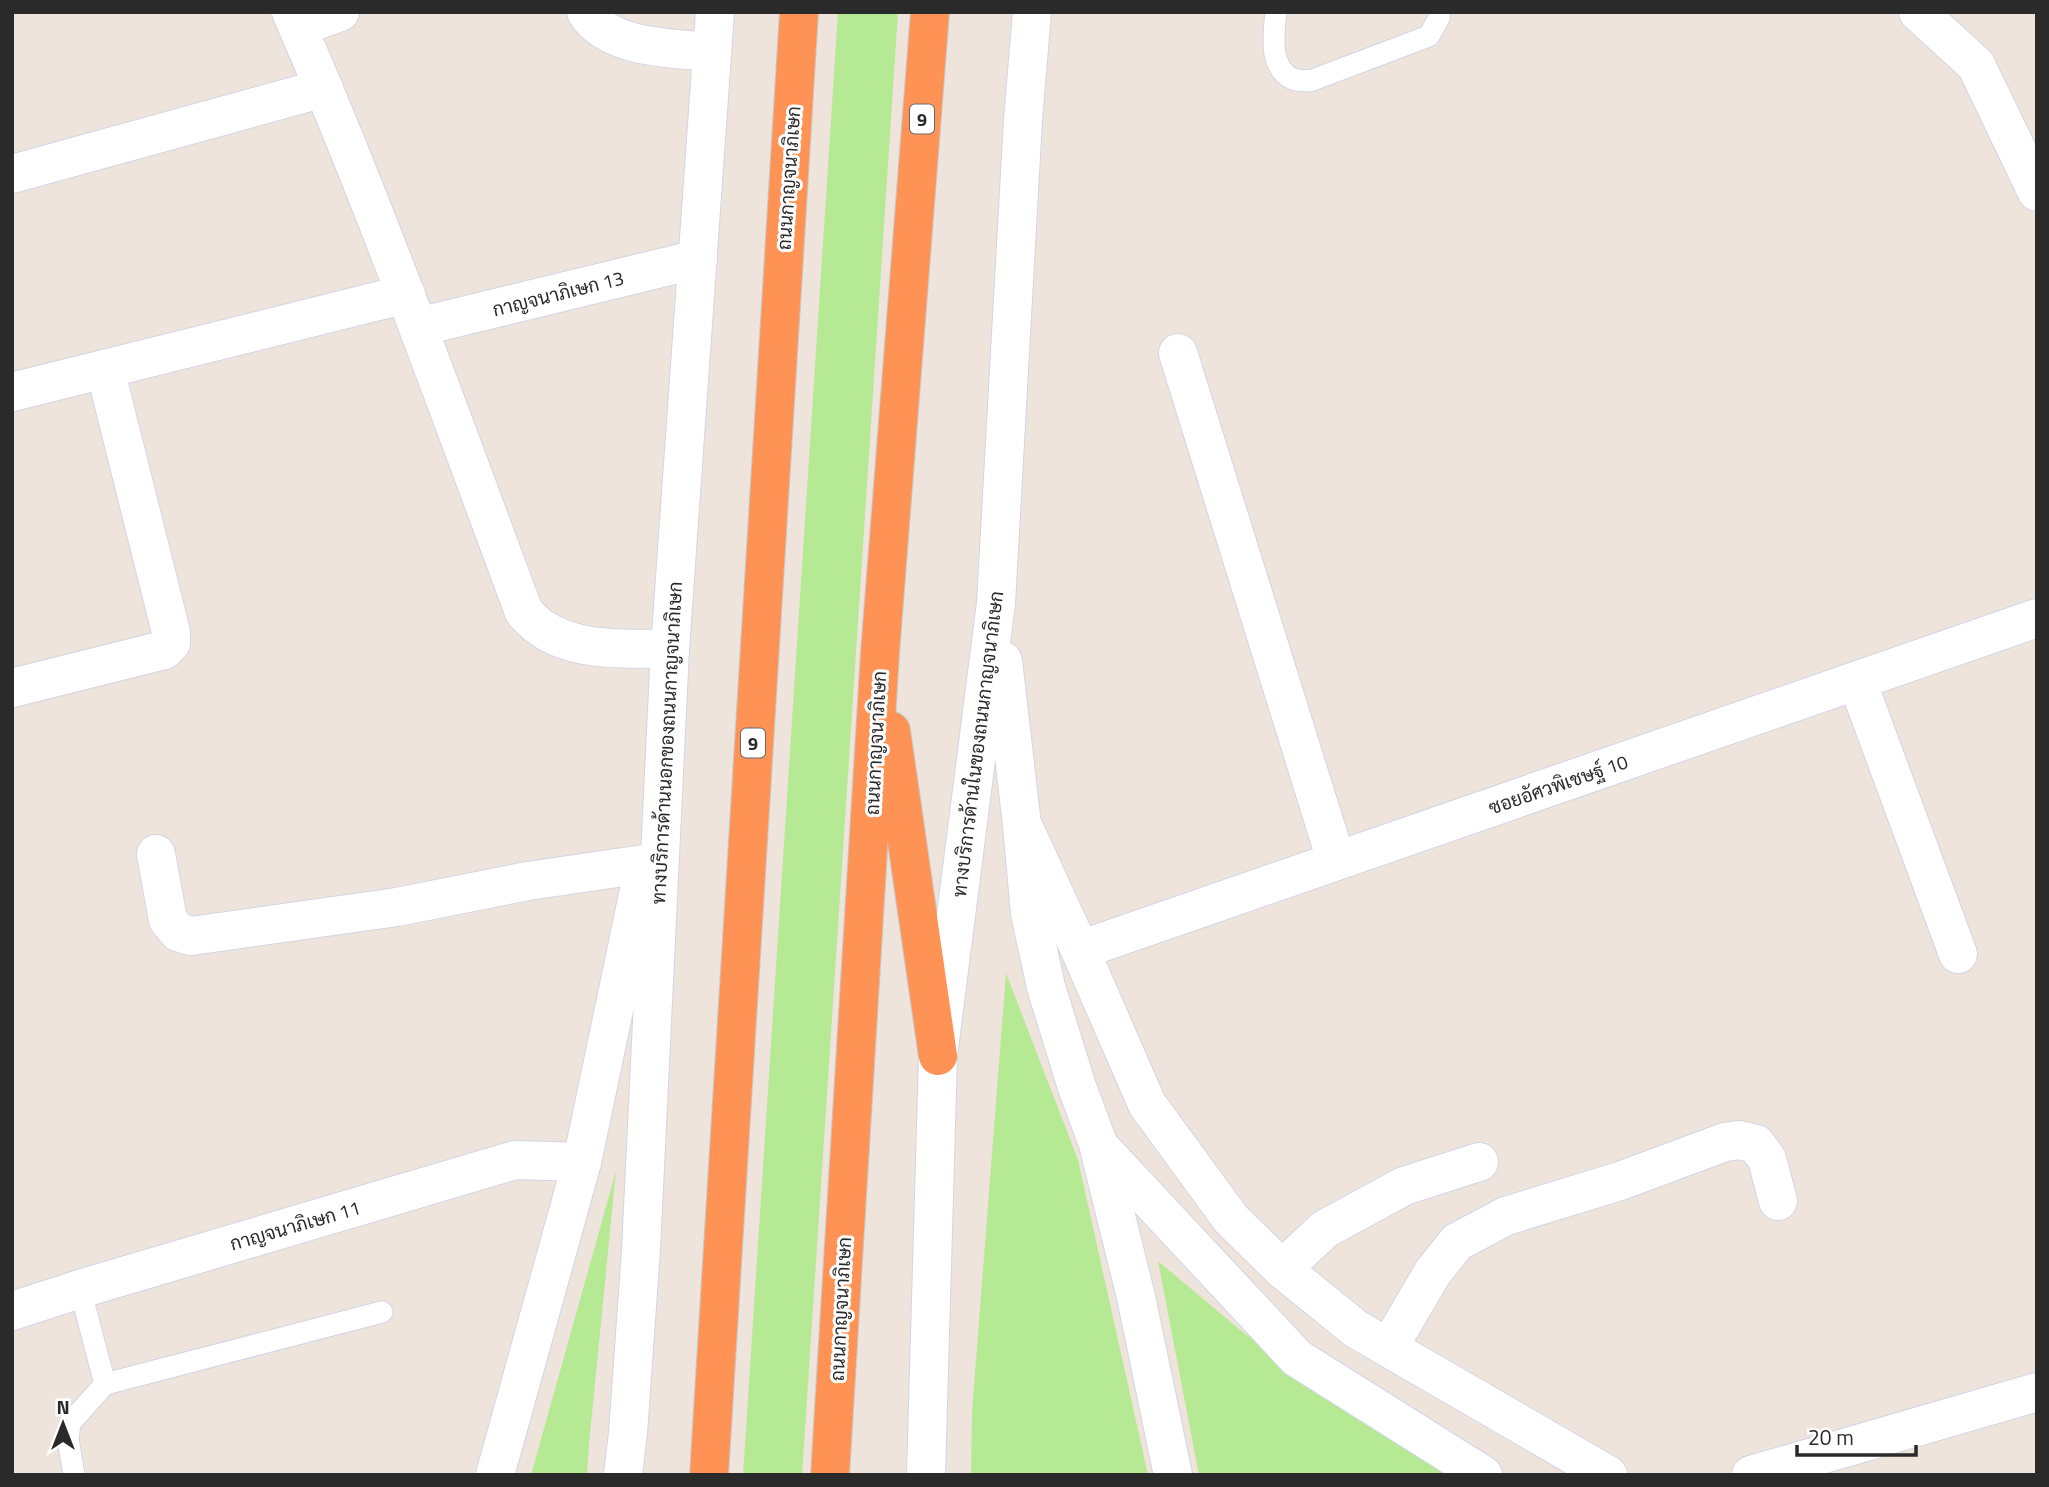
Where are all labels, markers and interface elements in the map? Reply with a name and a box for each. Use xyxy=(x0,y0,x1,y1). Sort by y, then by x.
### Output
road number: 9 xyxy=(910,104,934,134)
street label: ถนนกาญจนาภิเษก xyxy=(768,105,808,251)
street label: กาญจนาภิเษก 13 xyxy=(489,263,627,323)
street label: ทางบริการด้านนอกของถนนกาญจนาภิเษก xyxy=(643,581,689,905)
street label: ทางบริการด้านในของถนนกาญจนาภิเษก xyxy=(944,589,1010,899)
street label: ถนนกาญจนาภิเษก xyxy=(857,670,893,816)
road number: 9 xyxy=(741,728,765,758)
street label: ซอยอัศวพิเชษฐ์ 10 xyxy=(1484,747,1632,821)
street label: กาญจนาภิเษก 11 xyxy=(226,1192,364,1258)
street label: ถนนกาญจนาภิเษก xyxy=(822,1236,858,1382)
north arrow xyxy=(28,1389,98,1459)
text: N xyxy=(56,1392,70,1421)
scale bar xyxy=(1797,1414,1916,1458)
text: 20 m xyxy=(1808,1421,1854,1453)

